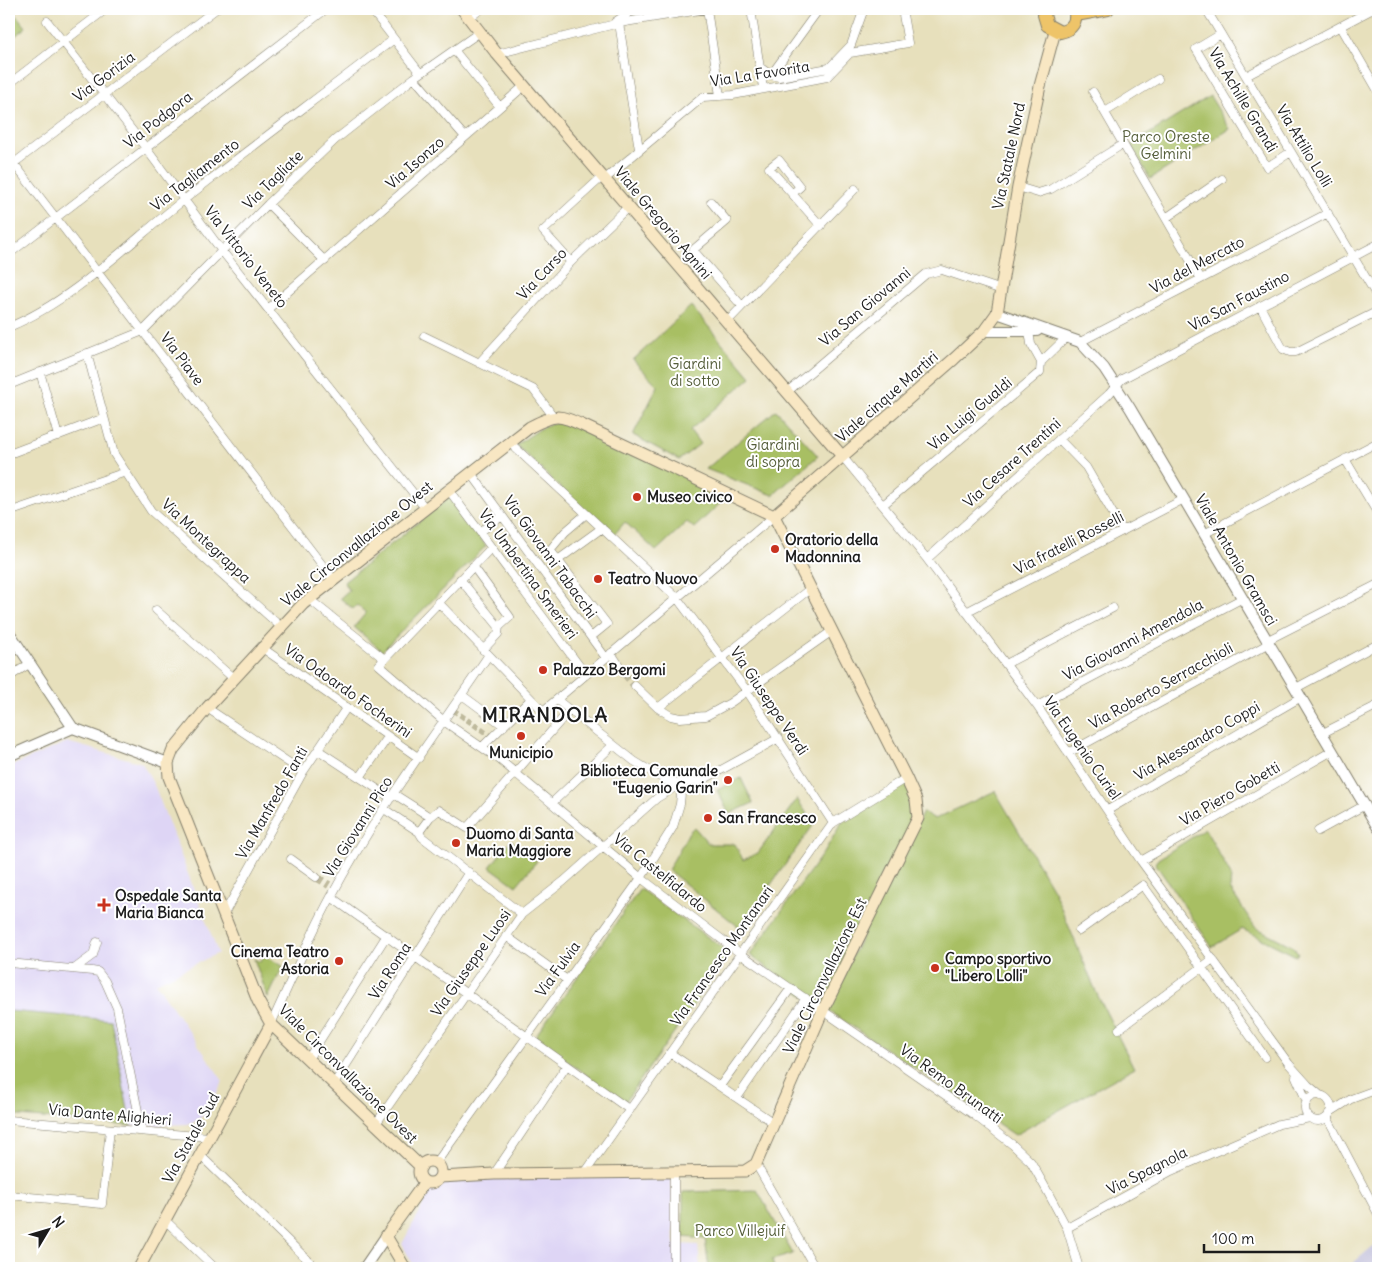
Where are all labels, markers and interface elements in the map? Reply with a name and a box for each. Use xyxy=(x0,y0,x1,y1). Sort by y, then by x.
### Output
street label: Via Achille Grandi xyxy=(1205,44,1282,156)
street label: Via Gorizia xyxy=(69,47,139,106)
street label: Via La Favorita xyxy=(709,56,811,91)
street label: Via Podgora xyxy=(119,87,196,152)
street label: Via Statale Nord xyxy=(988,101,1029,211)
street label: Via Attilio Lolli xyxy=(1272,101,1337,191)
park label: Parco Oreste Gelmini xyxy=(1122,127,1210,163)
street label: Via Isonzo xyxy=(382,132,448,193)
street label: Via Tagliamento xyxy=(147,134,243,215)
street label: Via Tagliate xyxy=(238,146,307,213)
street label: Viale Gregorio Agnini xyxy=(611,162,716,283)
street label: Via Vittorio Veneto xyxy=(201,202,292,312)
street label: Via del Mercato xyxy=(1146,232,1247,297)
street label: Via Carso xyxy=(513,244,571,304)
street label: Via San Giovanni xyxy=(815,263,914,350)
street label: Via San Faustino xyxy=(1185,266,1292,335)
street label: Via Piave xyxy=(156,329,208,389)
street label: Viale cinque Martiri xyxy=(832,347,942,446)
park label: Giardini di sotto xyxy=(669,354,721,390)
street label: Via Luigi Gualdi xyxy=(924,373,1016,454)
street label: Via Cesare Trentini xyxy=(959,414,1064,511)
park label: Giardini di sopra xyxy=(746,435,800,471)
street label: Viale Circonvallazione Ovest xyxy=(277,477,436,611)
place label: Museo civico xyxy=(647,487,733,506)
marker: Museo civico xyxy=(631,491,643,503)
street label: Viale Antonio Gramsci xyxy=(1191,491,1282,629)
street label: Via Giovanni Tabacchi xyxy=(500,492,601,622)
street label: Via Montegrappa xyxy=(158,494,255,587)
street label: Via Umbertina Smerieri xyxy=(475,505,582,643)
street label: Via fratelli Rosselli xyxy=(1011,507,1127,578)
place label: Oratorio della Madonnina xyxy=(785,530,879,566)
marker: Oratorio della Madonnina xyxy=(769,543,781,555)
place label: Teatro Nuovo xyxy=(608,569,698,588)
marker: Teatro Nuovo xyxy=(592,573,604,585)
street label: Via Giovanni Amendola xyxy=(1059,594,1207,685)
street label: Via Roberto Serracchioli xyxy=(1085,638,1236,733)
street label: Via Odoardo Focherini xyxy=(281,639,416,742)
street label: Via Giuseppe Verdi xyxy=(726,643,813,758)
place label: Palazzo Bergomi xyxy=(553,660,666,680)
marker: Palazzo Bergomi xyxy=(537,664,549,676)
street label: Via Eugenio Curiel xyxy=(1040,692,1125,803)
street label: Via Alessandro Coppi xyxy=(1130,697,1263,784)
district label: MIRANDOLA xyxy=(482,702,608,727)
marker: Municipio xyxy=(515,730,527,742)
street label: Via Manfredo Fanti xyxy=(232,743,312,862)
place label: Municipio xyxy=(489,743,554,763)
street label: Via Piero Gobetti xyxy=(1176,757,1283,830)
place label: Biblioteca Comunale "Eugenio Garin" xyxy=(580,761,718,798)
street label: Via Giovanni Pico xyxy=(319,773,396,881)
marker: Biblioteca Comunale "Eugenio Garin" xyxy=(722,774,734,786)
place label: San Francesco xyxy=(718,808,817,827)
marker: San Francesco xyxy=(702,812,714,824)
place label: Duomo di Santa Maria Maggiore xyxy=(466,824,574,861)
street label: Via Castelfidardo xyxy=(610,829,711,916)
marker: Duomo di Santa Maria Maggiore xyxy=(450,837,462,849)
street label: Via Francesco Montanari xyxy=(666,882,777,1030)
place label: Ospedale Santa Maria Bianca xyxy=(115,886,222,922)
street label: Viale Circonvallazione Est xyxy=(779,895,871,1057)
marker: Ospedale Santa Maria Bianca xyxy=(97,898,111,912)
street label: Via Giuseppe Luosi xyxy=(426,905,515,1020)
street label: Via Fulvia xyxy=(531,937,584,1000)
street label: Via Roma xyxy=(364,938,415,1003)
place label: Cinema Teatro Astoria xyxy=(231,942,330,978)
place label: Campo sportivo "Libero Lolli" xyxy=(945,949,1052,985)
marker: Cinema Teatro Astoria xyxy=(333,955,345,967)
marker: Campo sportivo "Libero Lolli" xyxy=(929,962,941,974)
street label: Viale Circonvallazione Ovest xyxy=(275,1000,422,1147)
street label: Via Remo Brunatti xyxy=(896,1040,1007,1127)
street label: Via Statale Sud xyxy=(158,1089,223,1187)
street label: Via Dante Alighieri xyxy=(48,1100,172,1129)
street label: Via Spagnola xyxy=(1103,1142,1191,1199)
north arrow xyxy=(22,1204,72,1254)
text: N xyxy=(48,1213,68,1231)
park label: Parco Villejuif xyxy=(695,1221,786,1240)
scale bar xyxy=(1204,1222,1320,1254)
text: 100 m xyxy=(1212,1229,1254,1248)

